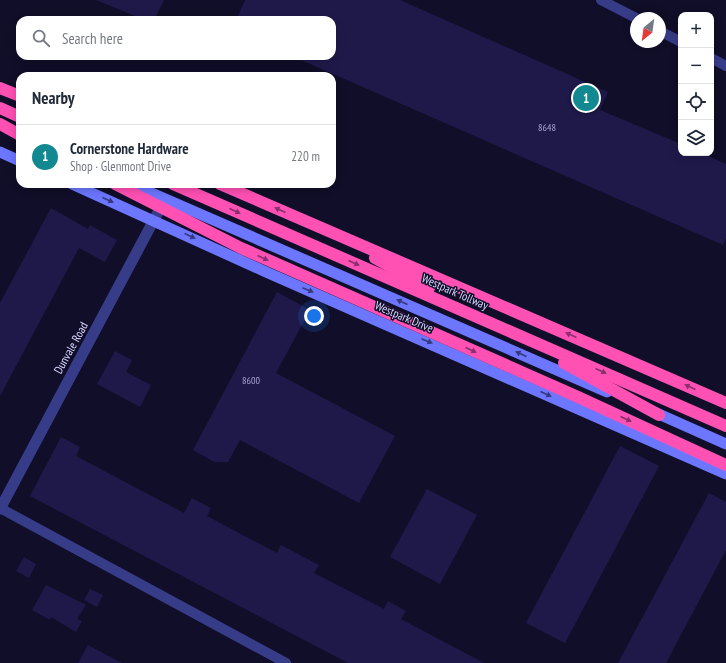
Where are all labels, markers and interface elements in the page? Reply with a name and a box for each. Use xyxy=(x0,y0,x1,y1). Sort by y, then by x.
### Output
north arrow xyxy=(630,12,666,48)
map controls xyxy=(678,12,714,156)
button: + xyxy=(678,12,714,48)
search box xyxy=(16,16,336,60)
icon: search xyxy=(30,27,52,49)
text: Search here xyxy=(62,29,123,48)
button: − xyxy=(678,48,714,84)
pin: 1 xyxy=(573,83,599,113)
button: locate xyxy=(678,84,714,120)
text: Nearby xyxy=(32,87,75,109)
button: layers xyxy=(678,120,714,156)
house number: 8648 xyxy=(538,121,556,134)
text: Cornerstone Hardware xyxy=(70,139,189,158)
text: 1 xyxy=(42,148,48,165)
text: 220 m xyxy=(291,148,320,165)
text: Shop · Glenmont Drive xyxy=(70,158,171,175)
one-way arrow xyxy=(103,197,115,203)
one-way arrow xyxy=(275,207,286,213)
one-way arrow xyxy=(229,208,240,214)
one-way arrow xyxy=(184,233,195,239)
one-way arrow xyxy=(257,255,269,261)
one-way arrow xyxy=(348,260,359,266)
street label: Westpark Tollway xyxy=(420,270,491,313)
one-way arrow xyxy=(302,287,313,293)
street label: Westpark Drive xyxy=(373,298,436,336)
one-way arrow xyxy=(395,299,407,305)
your location xyxy=(304,306,324,326)
street label: Dunvale Road xyxy=(50,319,91,376)
one-way arrow xyxy=(566,332,577,338)
one-way arrow xyxy=(422,339,434,345)
one-way arrow xyxy=(466,347,477,353)
one-way arrow xyxy=(515,351,527,358)
one-way arrow xyxy=(595,368,607,374)
house number: 8600 xyxy=(242,374,261,387)
one-way arrow xyxy=(685,384,696,390)
one-way arrow xyxy=(541,391,552,397)
one-way arrow xyxy=(621,416,632,422)

